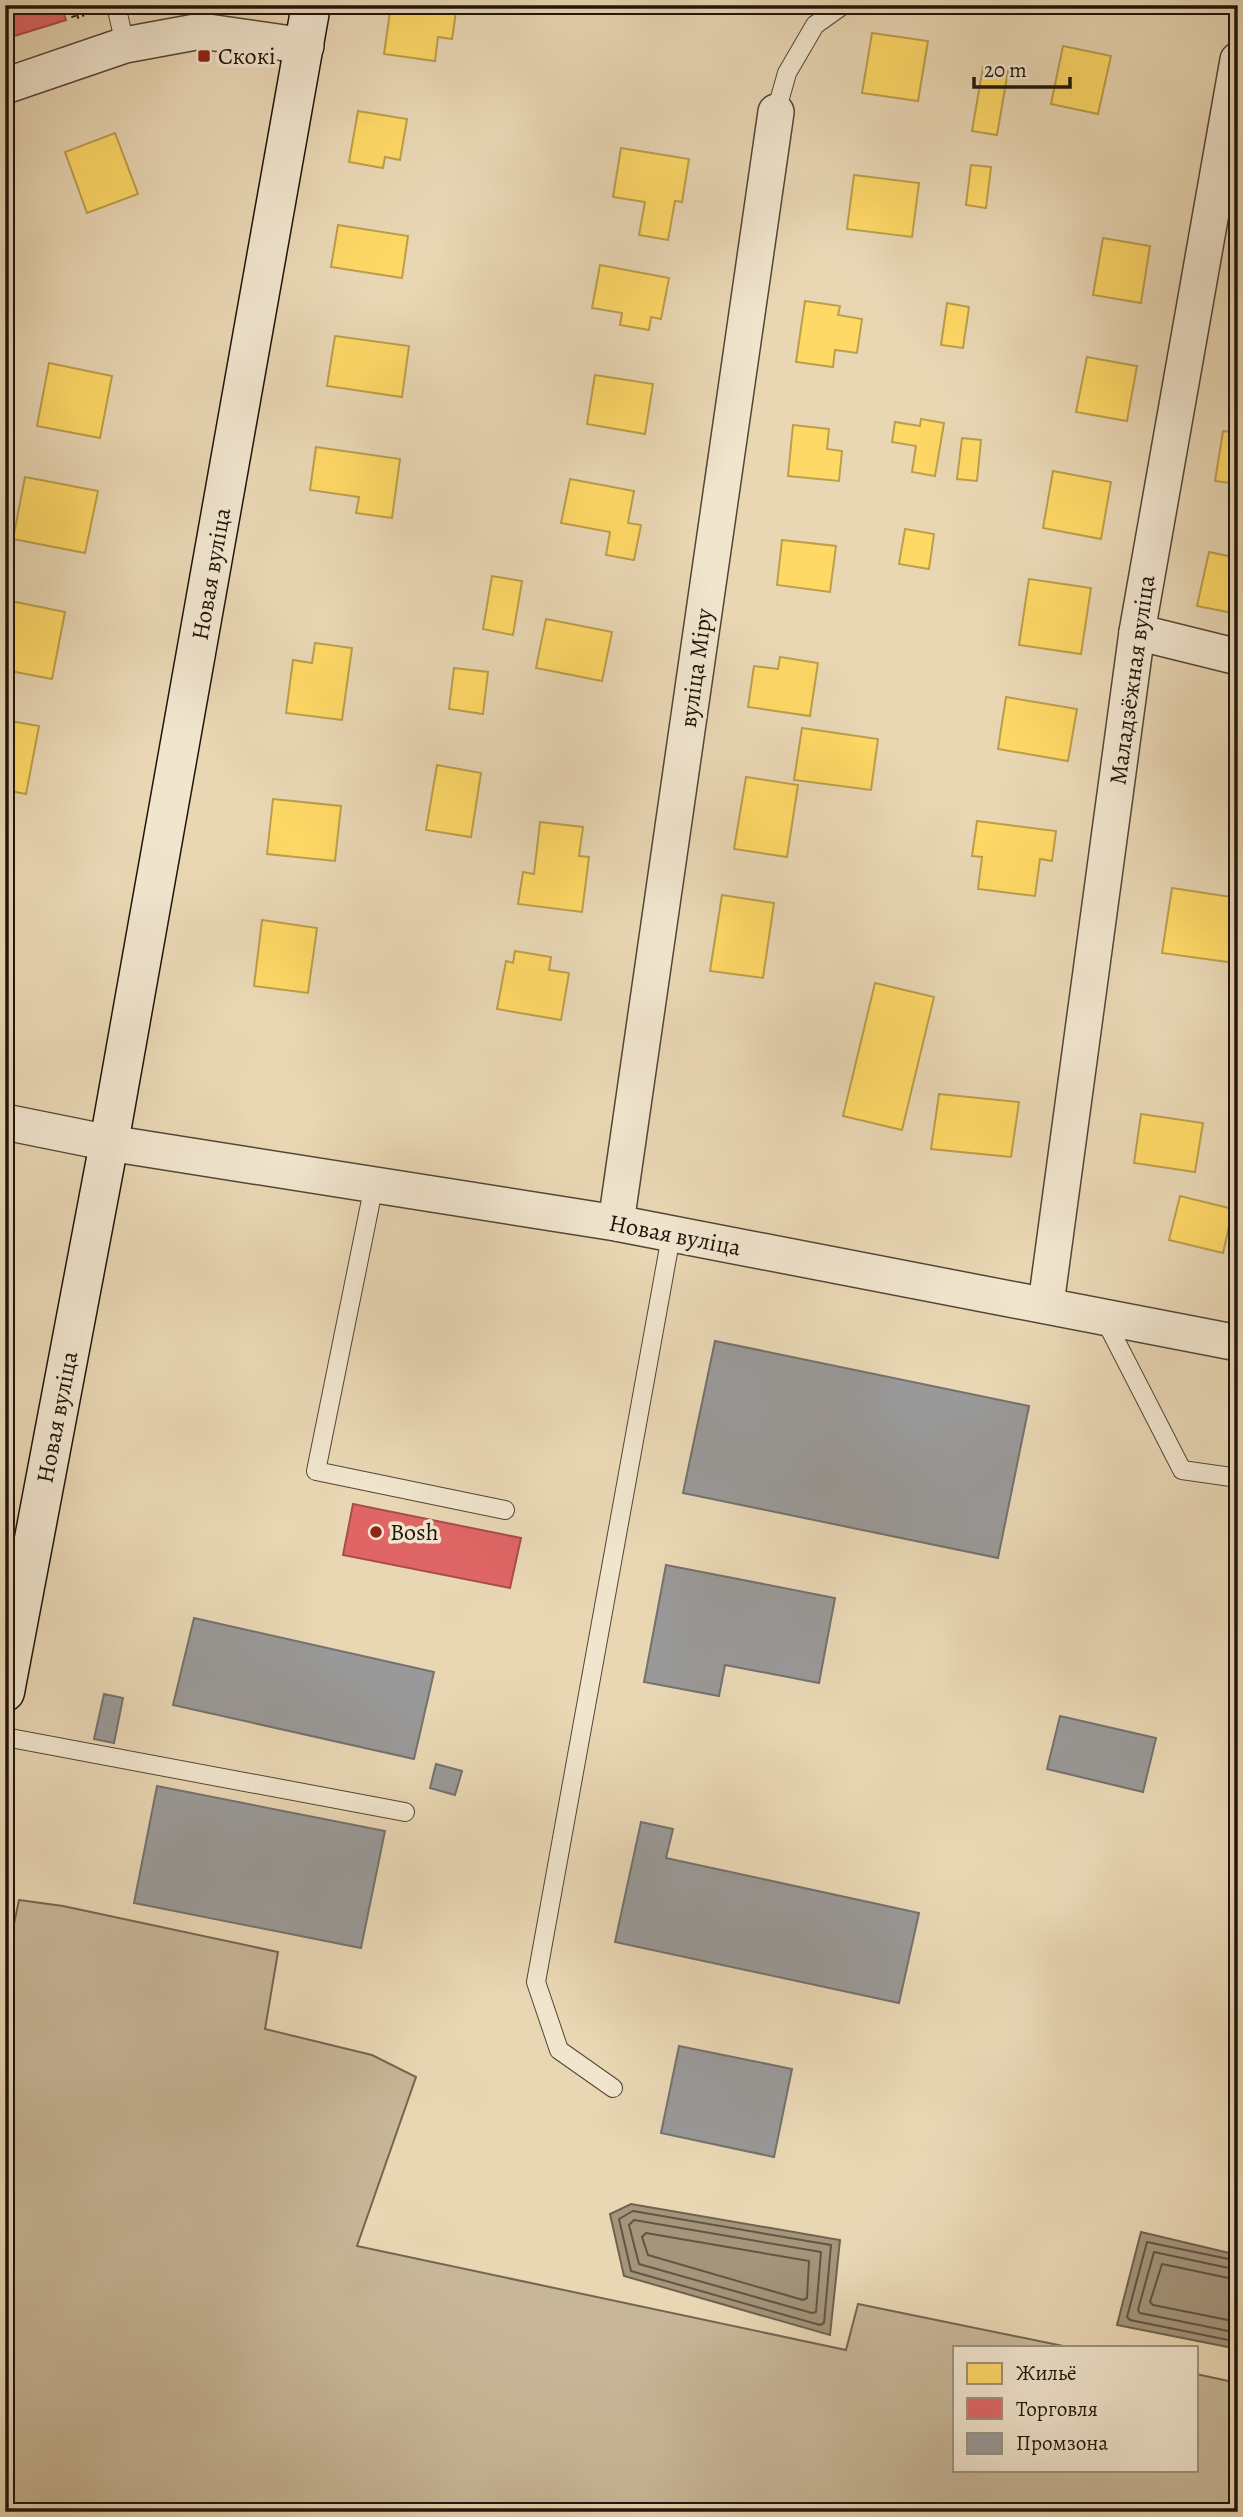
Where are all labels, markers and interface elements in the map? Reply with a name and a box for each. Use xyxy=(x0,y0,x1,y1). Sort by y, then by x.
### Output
place label: Скокі xyxy=(218,40,276,72)
scale bar xyxy=(974,46,1070,90)
marker: Скокі xyxy=(196,48,212,64)
text: 20 m xyxy=(984,56,1027,84)
street label: Новая вуліца xyxy=(184,505,238,643)
street label: Маладзёжная вуліца xyxy=(1101,573,1163,787)
street label: вуліца Міру xyxy=(672,606,720,730)
street label: Новая вуліца xyxy=(606,1207,744,1263)
street label: Новая вуліца xyxy=(29,1348,85,1486)
place label: Bosh xyxy=(390,1516,439,1548)
marker: Bosh xyxy=(368,1524,384,1540)
legend xyxy=(953,2346,1198,2472)
text: Жильё xyxy=(1016,2359,1077,2387)
text: Торговля xyxy=(1016,2395,1098,2423)
text: Промзона xyxy=(1016,2429,1109,2457)

